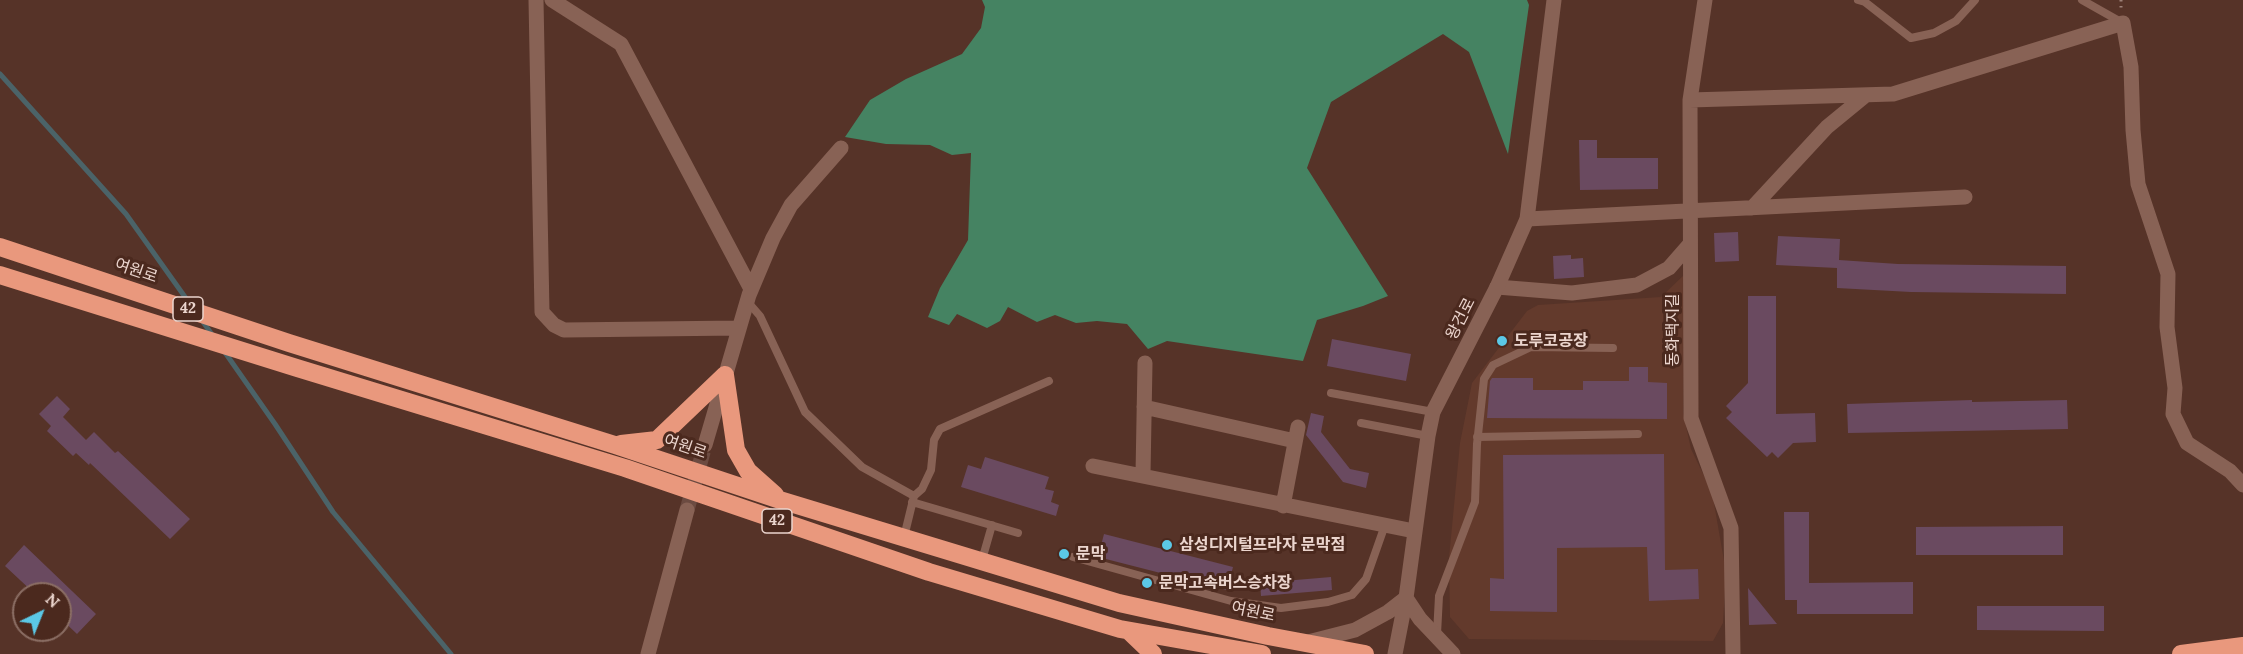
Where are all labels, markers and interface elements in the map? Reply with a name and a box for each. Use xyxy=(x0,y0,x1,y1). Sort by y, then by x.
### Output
street label: 여원로 xyxy=(112,255,160,287)
street label: 동화택지길 xyxy=(1663,293,1683,367)
street label: 왕건로 xyxy=(1442,295,1480,343)
road number: 42 xyxy=(173,297,203,321)
place label: 도루코공장 xyxy=(1514,331,1588,351)
marker: 도루코공장 xyxy=(1495,334,1509,348)
street label: 여원로 xyxy=(661,431,709,463)
road number: 42 xyxy=(762,509,792,533)
place label: 삼성디지털프라자 문막점 xyxy=(1179,535,1345,555)
marker: 삼성디지털프라자 문막점 xyxy=(1160,538,1174,552)
place label: 문막 xyxy=(1076,544,1105,564)
marker: 문막 xyxy=(1057,547,1071,561)
place label: 문막고속버스승차장 xyxy=(1159,573,1291,593)
marker: 문막고속버스승차장 xyxy=(1140,576,1154,590)
north arrow xyxy=(12,582,72,642)
text: N xyxy=(42,589,64,612)
street label: 여원로 xyxy=(1229,598,1277,626)

